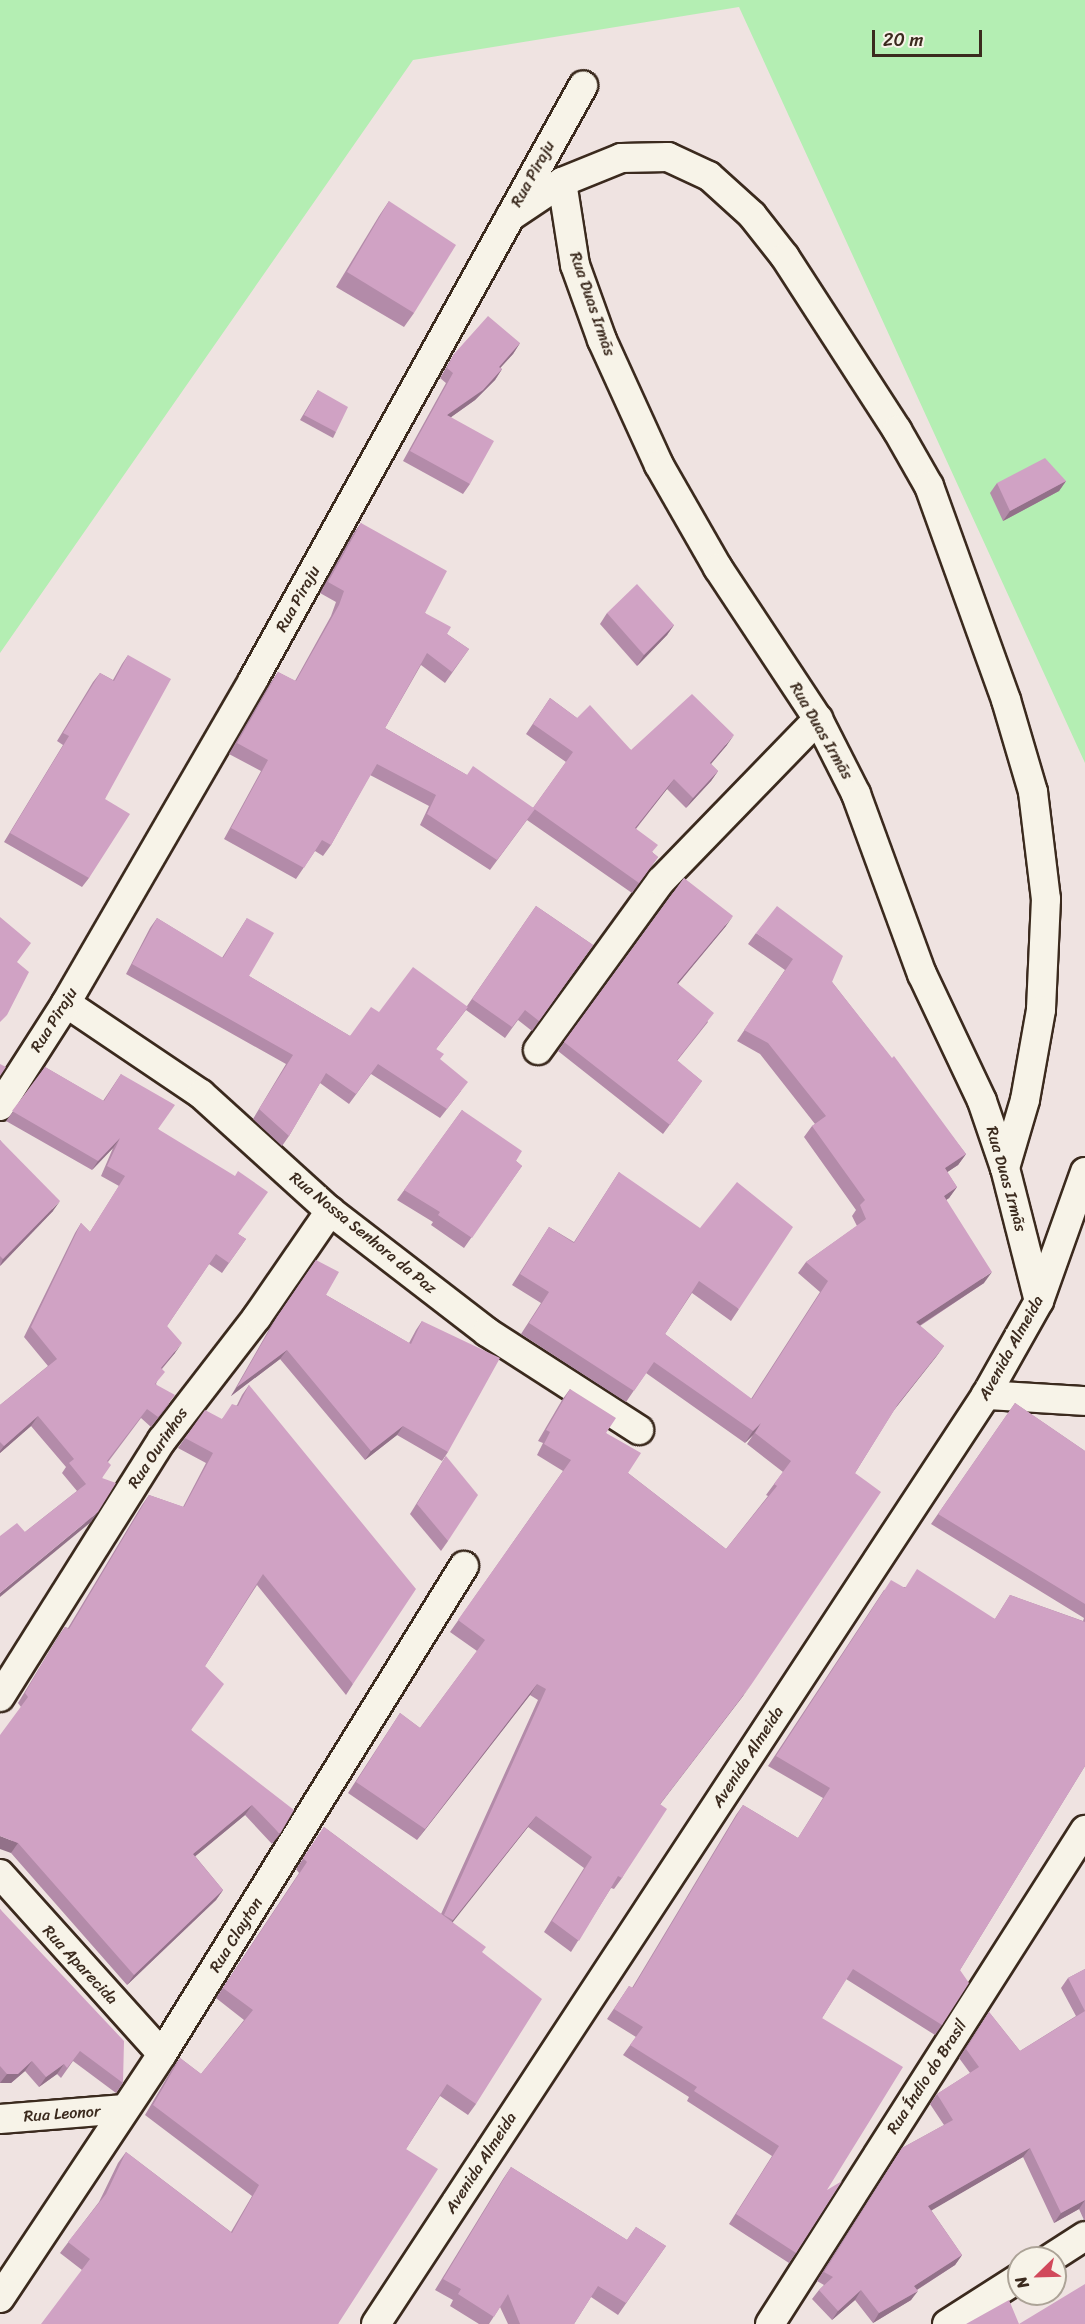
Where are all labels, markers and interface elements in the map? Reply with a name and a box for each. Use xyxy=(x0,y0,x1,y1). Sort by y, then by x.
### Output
scale bar xyxy=(875,18,984,56)
text: 20 m xyxy=(883,24,923,56)
street label: Rua Piraju xyxy=(507,137,559,211)
street label: Rua Duas Irmãs xyxy=(565,250,619,358)
street label: Rua Piraju xyxy=(272,562,324,636)
street label: Rua Duas Irmãs xyxy=(786,679,856,783)
street label: Rua Piraju xyxy=(27,984,81,1056)
street label: Rua Duas Irmãs xyxy=(982,1124,1030,1234)
street label: Rua Nossa Senhora da Paz xyxy=(285,1167,441,1299)
street label: Avenida Almeida xyxy=(974,1292,1048,1404)
street label: Rua Ourinhos xyxy=(124,1404,192,1492)
street label: Avenida Almeida xyxy=(708,1703,788,1811)
street label: Rua Clayton xyxy=(205,1894,267,1976)
street label: Rua Aparecida xyxy=(39,1921,121,2009)
street label: Rua Índio do Brasil xyxy=(883,2016,971,2138)
street label: Rua Leonor xyxy=(23,2102,101,2126)
street label: Avenida Almeida xyxy=(441,2109,521,2217)
north arrow xyxy=(1007,2246,1067,2306)
text: N xyxy=(1006,2272,1037,2293)

